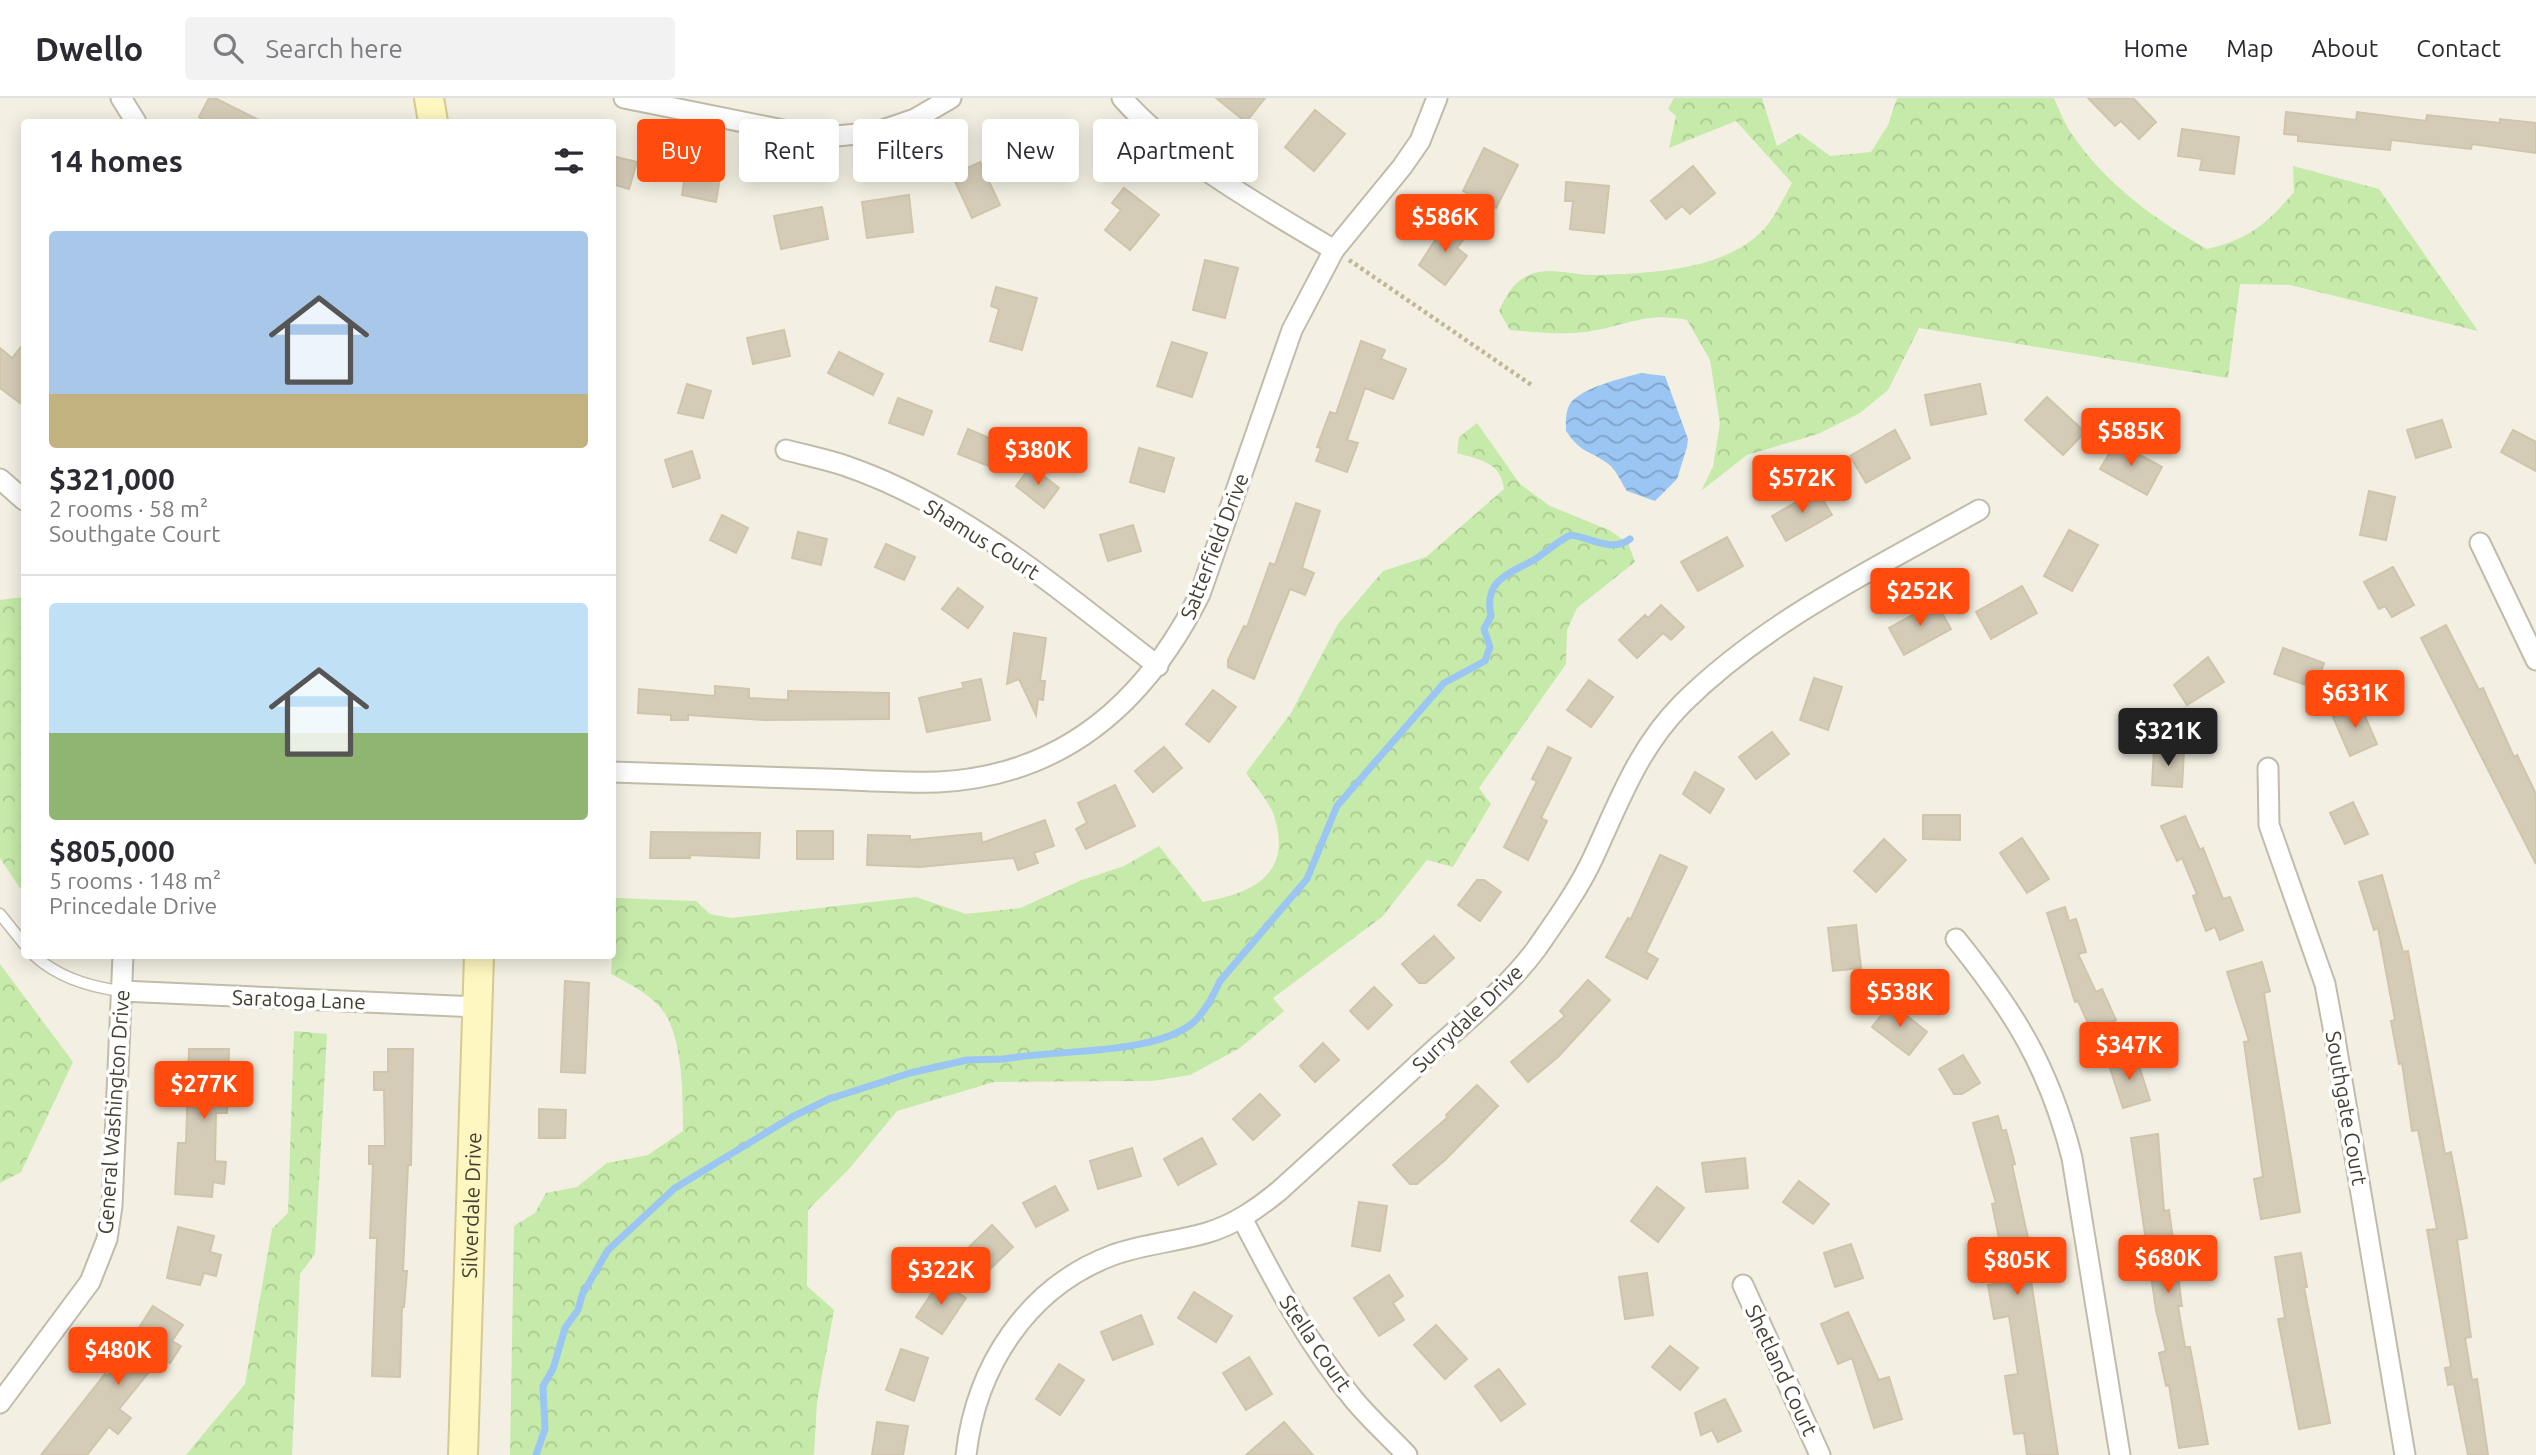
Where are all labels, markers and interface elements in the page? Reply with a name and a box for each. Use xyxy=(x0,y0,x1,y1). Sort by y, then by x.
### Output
search box xyxy=(185,17,675,80)
icon: search xyxy=(209,29,247,67)
text: Dwello xyxy=(35,30,143,67)
text: Search here xyxy=(265,34,403,63)
text: Home xyxy=(2123,35,2188,62)
text: Map xyxy=(2226,35,2273,62)
text: About xyxy=(2311,35,2378,62)
text: Contact xyxy=(2416,35,2501,62)
chip: Buy xyxy=(637,119,725,182)
chip: Rent xyxy=(739,119,839,182)
chip: Filters xyxy=(853,119,968,182)
chip: New xyxy=(982,119,1079,182)
chip: Apartment xyxy=(1093,119,1258,182)
icon: filters xyxy=(550,142,588,180)
text: 14 homes xyxy=(49,144,183,178)
pin: $586K xyxy=(1396,194,1494,254)
text: $586K xyxy=(1411,204,1479,229)
icon: home xyxy=(256,277,382,403)
pin: $585K xyxy=(2082,408,2180,468)
text: $585K xyxy=(2097,418,2165,443)
pin: $380K xyxy=(989,428,1087,487)
text: $380K xyxy=(1004,437,1072,462)
pin: $572K xyxy=(1753,456,1851,515)
text: $321,000 xyxy=(49,462,175,496)
text: $572K xyxy=(1768,465,1836,490)
street label: Satterfield Drive xyxy=(1175,469,1253,623)
street label: Shamus Court xyxy=(920,494,1044,584)
text: 2 rooms · 58 m² xyxy=(49,496,208,521)
text: Southgate Court xyxy=(49,521,220,546)
pin: $252K xyxy=(1871,568,1969,628)
text: $252K xyxy=(1886,578,1954,603)
icon: home xyxy=(256,649,382,775)
pin: $631K xyxy=(2306,670,2404,730)
text: $631K xyxy=(2321,680,2389,705)
pin: $321K xyxy=(2119,708,2217,768)
text: $321K xyxy=(2134,718,2202,743)
text: $805,000 xyxy=(49,834,175,868)
text: 5 rooms · 148 m² xyxy=(49,868,221,893)
text: Princedale Drive xyxy=(49,893,217,918)
street label: Surrydale Drive xyxy=(1407,959,1527,1077)
pin: $538K xyxy=(1851,970,1949,1029)
text: $538K xyxy=(1866,979,1934,1004)
street label: Saratoga Lane xyxy=(232,985,366,1013)
street label: General Washington Drive xyxy=(92,989,134,1235)
pin: $347K xyxy=(2080,1023,2178,1082)
street label: Southgate Court xyxy=(2322,1029,2372,1187)
text: $347K xyxy=(2095,1032,2163,1057)
pin: $277K xyxy=(155,1062,253,1121)
text: $277K xyxy=(170,1071,238,1096)
street label: Silverdale Drive xyxy=(457,1132,485,1279)
pin: $680K xyxy=(2119,1236,2217,1295)
pin: $805K xyxy=(1968,1238,2066,1297)
text: $680K xyxy=(2134,1245,2202,1270)
text: $805K xyxy=(1983,1247,2051,1272)
pin: $322K xyxy=(892,1248,990,1307)
text: $322K xyxy=(907,1257,975,1282)
street label: Stella Court xyxy=(1275,1290,1357,1396)
street label: Shetland Court xyxy=(1741,1301,1823,1439)
pin: $480K xyxy=(69,1328,167,1387)
text: $480K xyxy=(84,1337,152,1362)

